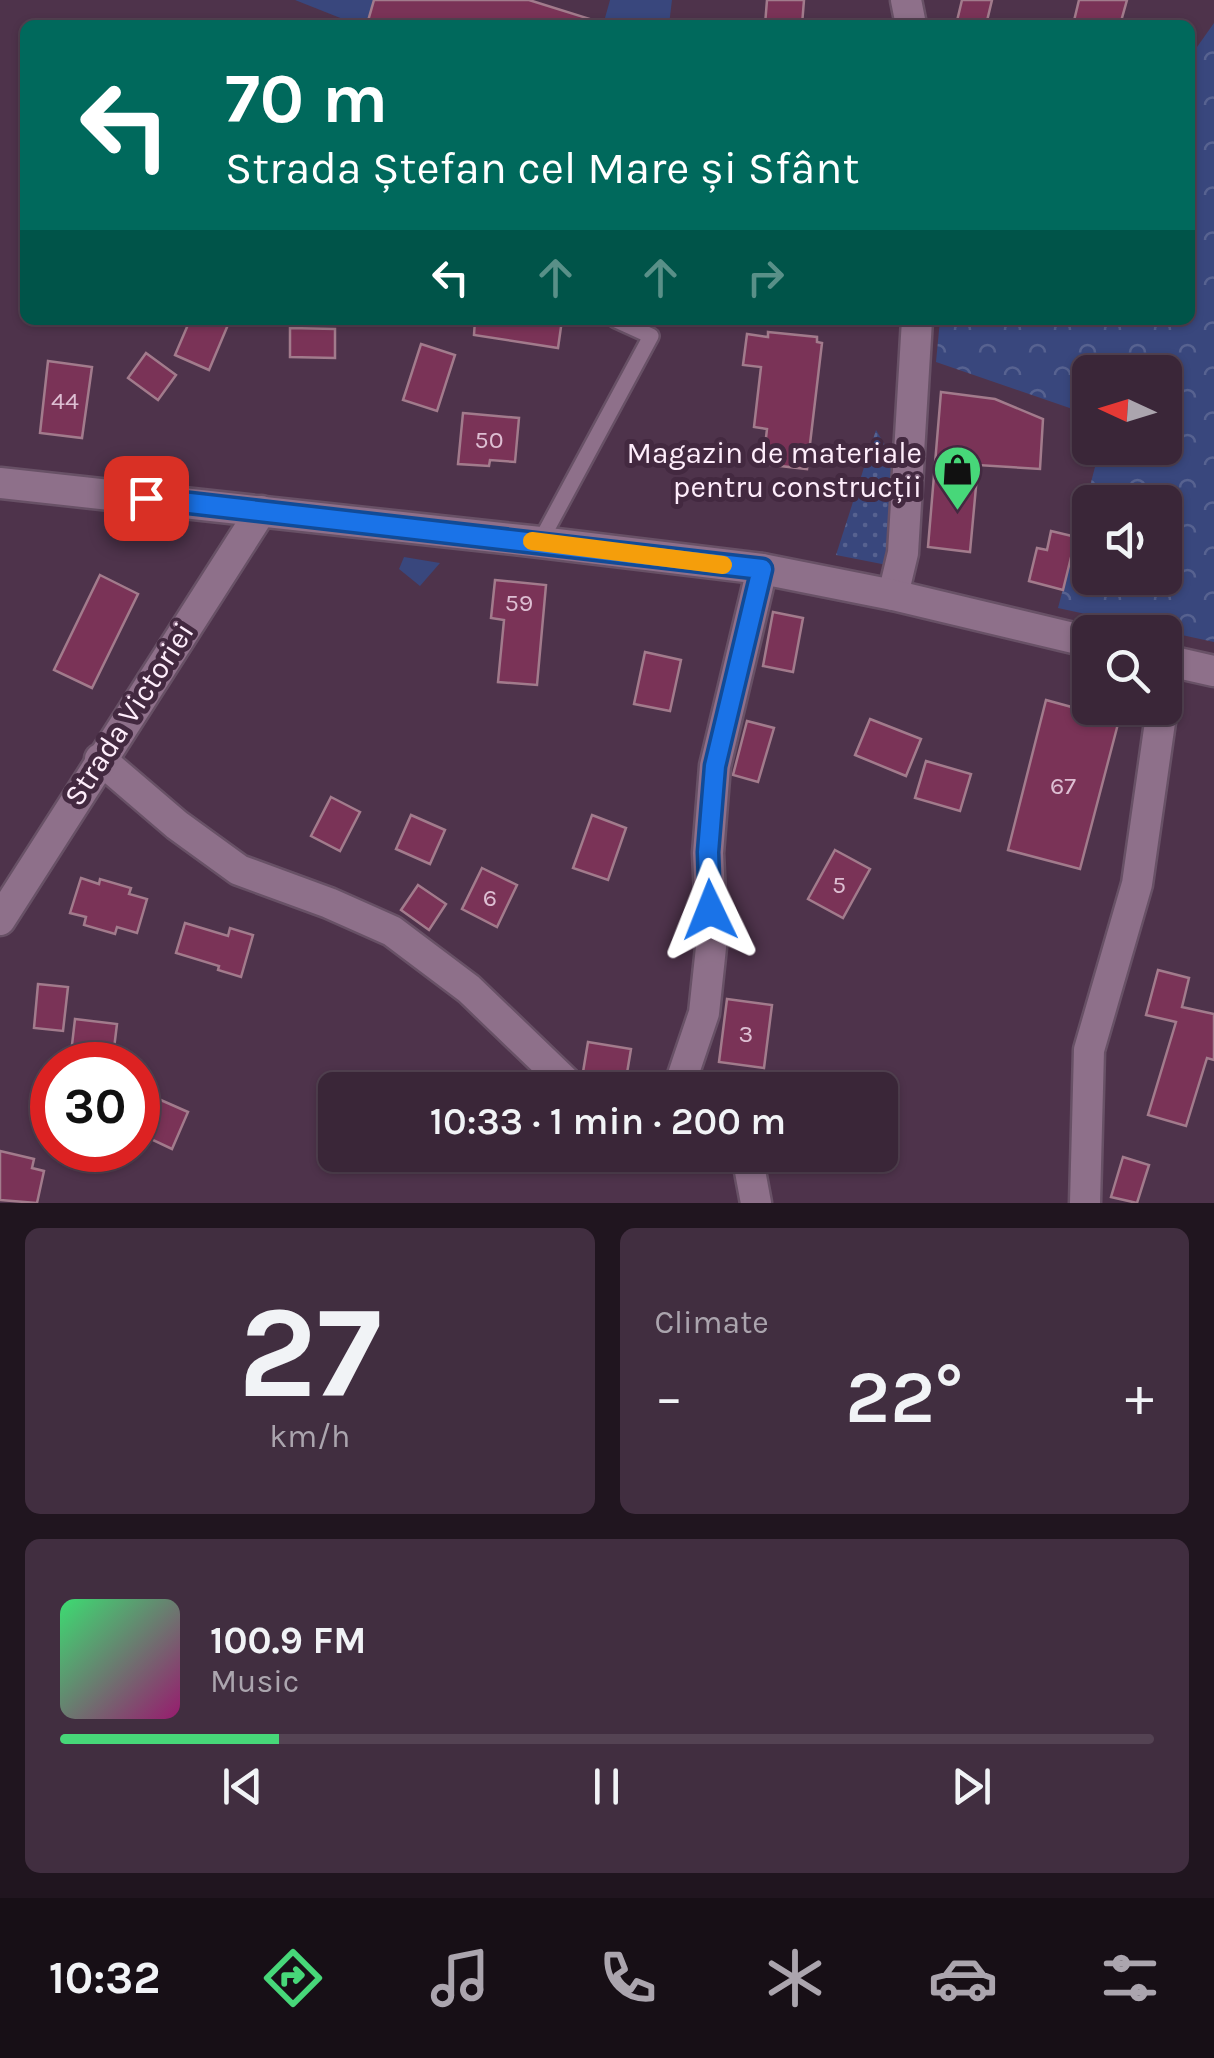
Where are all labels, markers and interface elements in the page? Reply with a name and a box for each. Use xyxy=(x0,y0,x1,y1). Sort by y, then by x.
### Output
text: 70 m xyxy=(225,58,388,140)
icon: left xyxy=(60,60,190,190)
text: Strada Ștefan cel Mare și Sfânt xyxy=(225,142,859,194)
icon: left xyxy=(423,250,478,305)
icon: ahead xyxy=(528,250,583,305)
icon: ahead xyxy=(633,250,688,305)
icon: right xyxy=(738,250,793,305)
north arrow xyxy=(1072,355,1182,465)
map controls xyxy=(1072,355,1182,725)
house number: 44 xyxy=(51,386,79,415)
house number: 50 xyxy=(475,425,503,454)
place label: Magazin de materiale pentru construcții xyxy=(627,435,922,505)
shop icon: Magazin de materiale pentru construcții xyxy=(931,444,983,512)
pin xyxy=(104,456,189,541)
icon: arrive xyxy=(119,471,174,526)
button: sound xyxy=(1072,485,1182,595)
house number: 59 xyxy=(505,588,533,617)
button: search xyxy=(1072,615,1182,725)
street label: Strada Victoriei xyxy=(56,616,202,812)
house number: 67 xyxy=(1050,771,1076,800)
position arrow xyxy=(658,858,762,962)
house number: 5 xyxy=(832,870,846,899)
house number: 6 xyxy=(483,883,497,912)
house number: 3 xyxy=(739,1019,753,1048)
speed limit sign: 30 xyxy=(30,1042,160,1172)
text: 10:33 · 1 min · 200 m xyxy=(430,1099,786,1144)
text: 27 xyxy=(238,1277,381,1429)
text: Climate xyxy=(655,1304,769,1341)
text: 22° xyxy=(845,1353,963,1441)
text: − xyxy=(655,1365,683,1429)
text: + xyxy=(1125,1365,1154,1429)
text: km/h xyxy=(269,1418,350,1455)
text: 100.9 FM xyxy=(210,1618,367,1663)
text: Music xyxy=(210,1663,299,1700)
icon: previous xyxy=(215,1759,270,1814)
icon: pause xyxy=(579,1759,634,1814)
icon: next xyxy=(944,1759,999,1814)
icon: directions xyxy=(258,1943,328,2013)
icon: music xyxy=(425,1943,495,2013)
icon: phone xyxy=(593,1943,663,2013)
icon: climate xyxy=(760,1943,830,2013)
icon: car xyxy=(928,1943,998,2013)
icon: filters xyxy=(1095,1943,1165,2013)
text: 10:32 xyxy=(49,1952,161,2004)

